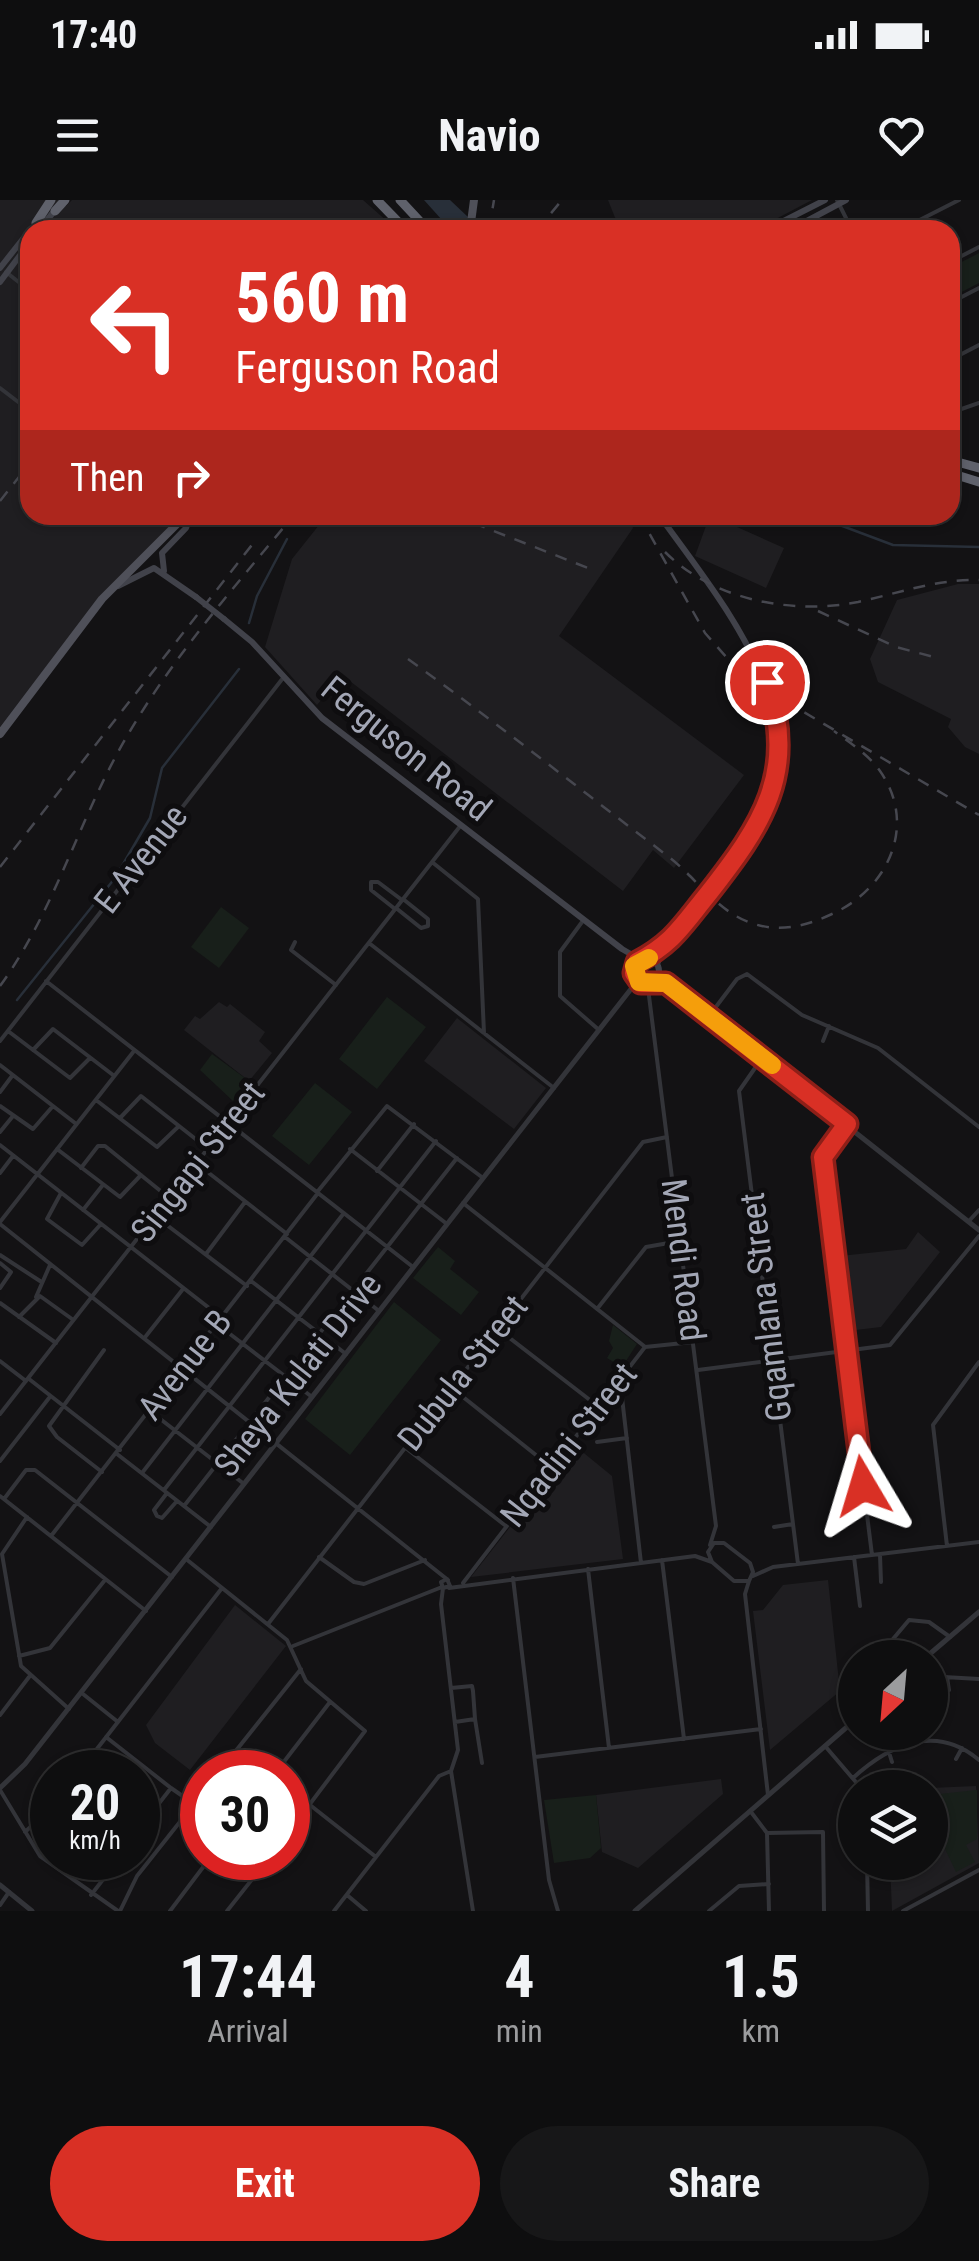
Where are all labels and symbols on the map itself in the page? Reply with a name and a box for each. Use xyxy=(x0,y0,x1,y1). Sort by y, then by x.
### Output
pin xyxy=(725,640,810,725)
street label: Ferguson Road xyxy=(313,668,499,830)
street label: E Avenue xyxy=(86,797,196,921)
street label: Singapi Street xyxy=(123,1074,273,1250)
street label: Mendi Road xyxy=(653,1176,713,1344)
street label: Gqamlana Street xyxy=(732,1190,800,1424)
street label: Sheya Kulati Drive xyxy=(206,1265,390,1485)
street label: Dubula Street xyxy=(390,1287,536,1459)
street label: Avenue B xyxy=(129,1302,241,1428)
street label: Nqadini Street xyxy=(492,1355,646,1535)
position arrow xyxy=(811,1434,915,1538)
north arrow xyxy=(838,1640,948,1750)
speed limit sign: 30 xyxy=(180,1750,310,1880)

